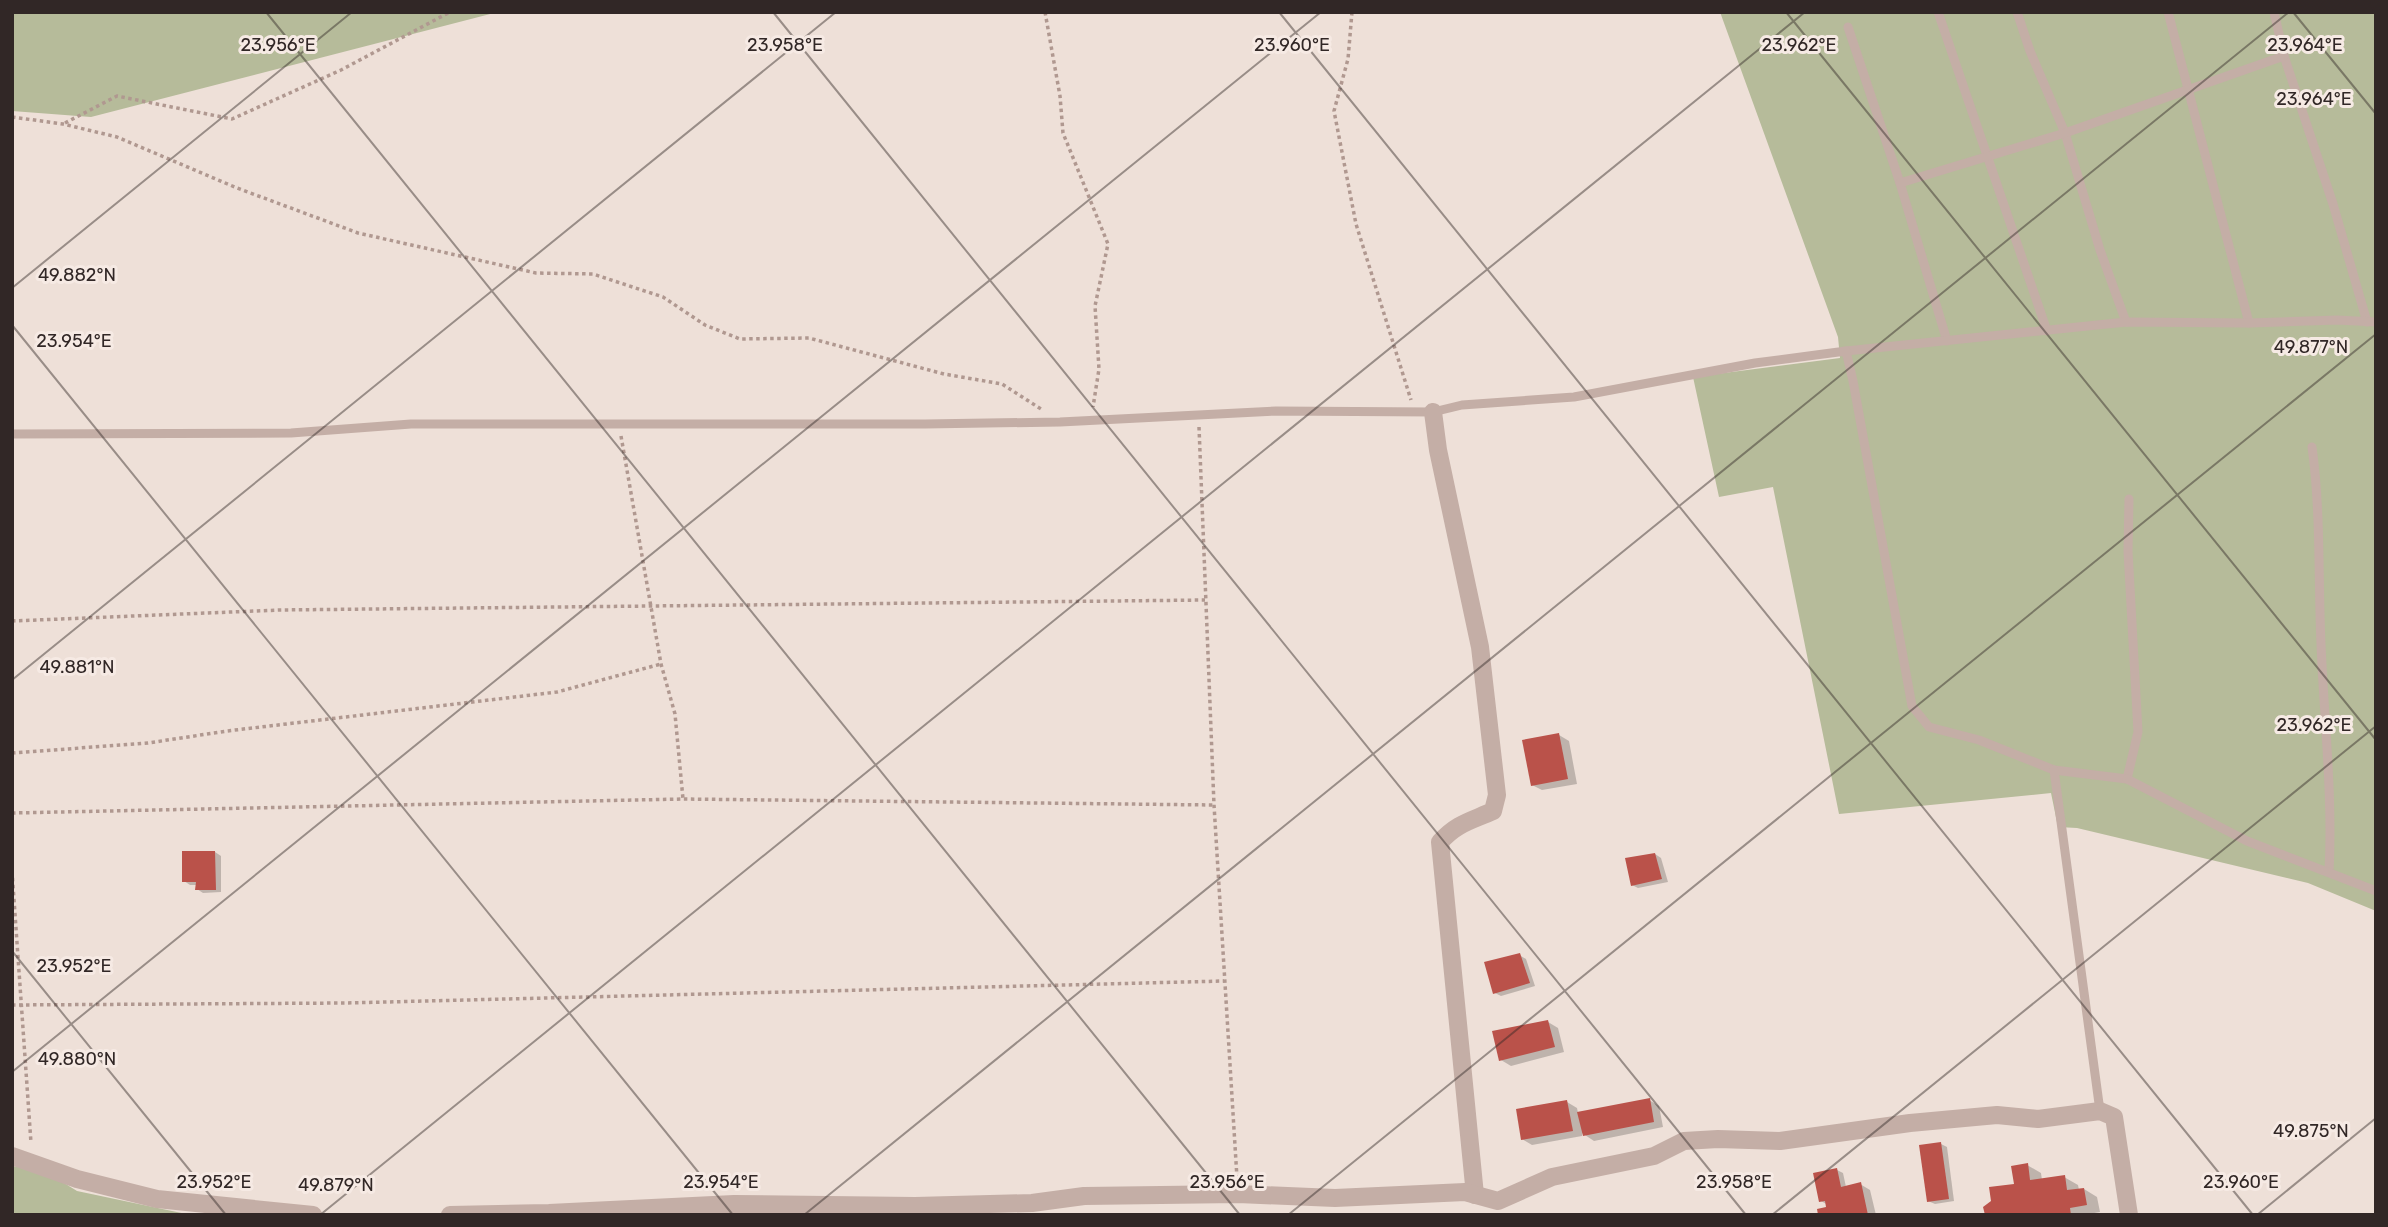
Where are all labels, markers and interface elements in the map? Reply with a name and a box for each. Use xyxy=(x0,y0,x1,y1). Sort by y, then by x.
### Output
text: 23.956°E xyxy=(240,34,316,56)
text: 23.958°E xyxy=(747,34,823,56)
text: 23.960°E xyxy=(1254,34,1330,56)
text: 23.962°E xyxy=(1762,34,1836,56)
text: 23.964°E xyxy=(2267,34,2343,56)
text: 23.964°E xyxy=(2276,88,2352,110)
text: 49.882°N xyxy=(38,264,116,286)
text: 23.954°E xyxy=(36,330,112,352)
text: 49.877°N xyxy=(2274,336,2348,358)
text: 49.881°N xyxy=(39,656,115,678)
text: 23.962°E xyxy=(2277,714,2351,736)
text: 23.952°E xyxy=(37,955,111,977)
text: 49.880°N xyxy=(38,1048,116,1070)
text: 49.875°N xyxy=(2273,1120,2349,1142)
text: 23.952°E xyxy=(177,1171,251,1193)
text: 23.954°E xyxy=(683,1171,759,1193)
text: 23.956°E xyxy=(1189,1171,1265,1193)
text: 23.958°E xyxy=(1696,1171,1772,1193)
text: 23.960°E xyxy=(2203,1171,2279,1193)
text: 49.879°N xyxy=(298,1174,374,1196)

